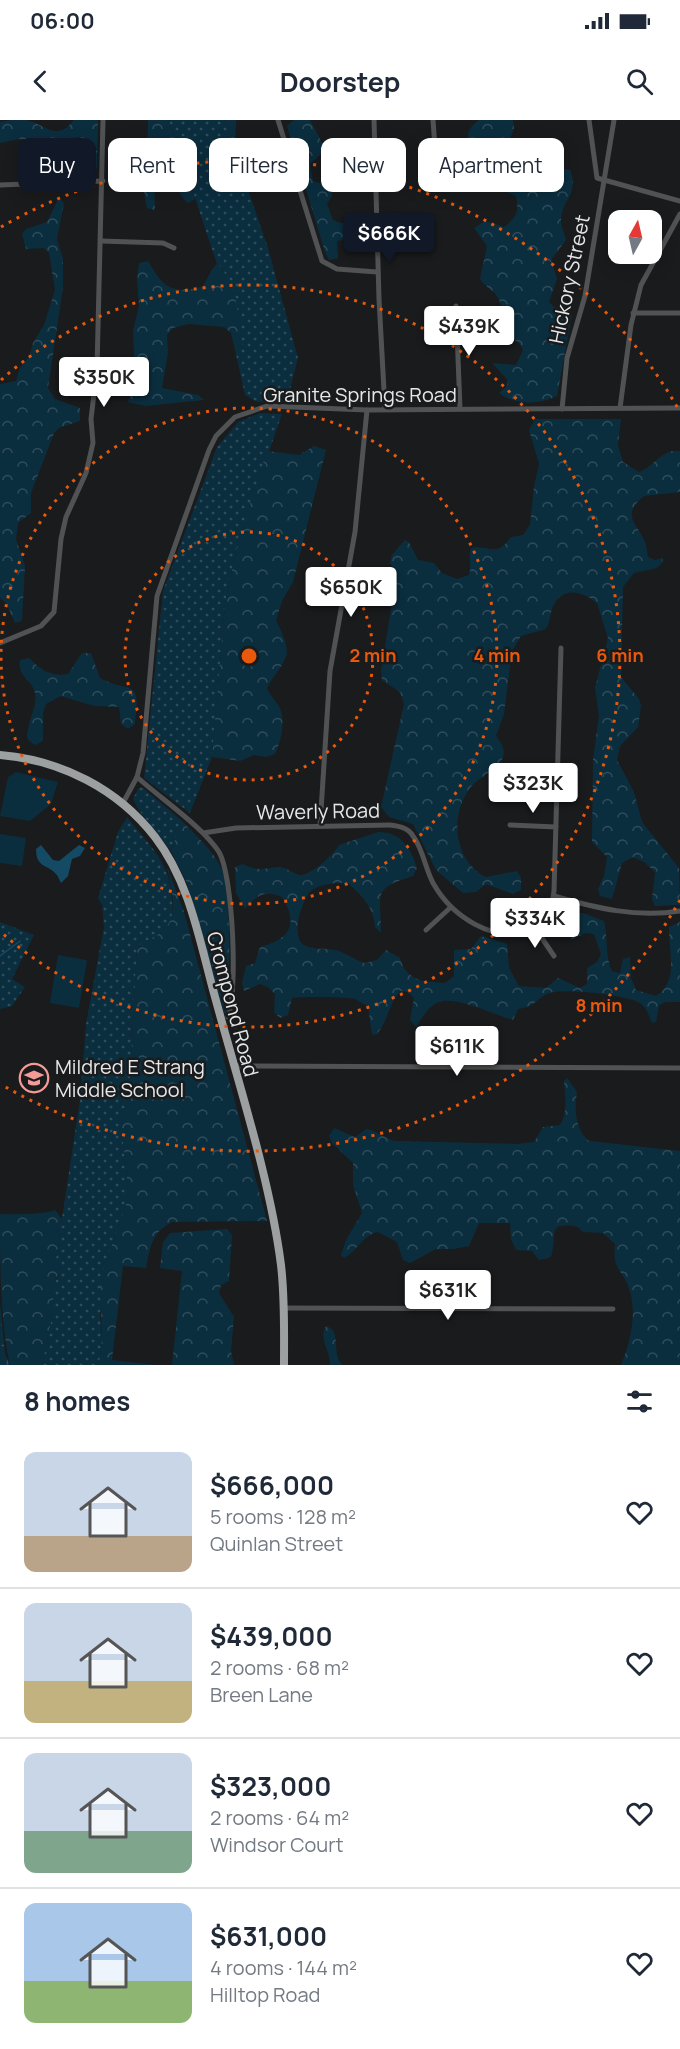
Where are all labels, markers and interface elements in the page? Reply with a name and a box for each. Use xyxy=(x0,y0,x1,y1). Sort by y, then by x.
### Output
text: 06:00 xyxy=(30,6,95,36)
text: Doorstep xyxy=(280,63,400,100)
icon: back xyxy=(24,65,57,98)
icon: search xyxy=(623,65,656,98)
chip: Buy xyxy=(18,138,96,192)
chip: Rent xyxy=(108,138,197,192)
chip: Filters xyxy=(209,138,309,192)
chip: New xyxy=(321,138,406,192)
chip: Apartment xyxy=(418,138,564,192)
north arrow xyxy=(608,210,662,264)
map controls xyxy=(608,210,662,264)
street label: Hickory Street xyxy=(542,212,596,346)
pin: $666K xyxy=(347,213,431,264)
text: $666K xyxy=(358,219,420,246)
pin: $439K xyxy=(427,306,511,357)
text: $439K xyxy=(438,312,500,339)
pin: $350K xyxy=(62,357,146,408)
text: $350K xyxy=(73,363,135,390)
street label: Granite Springs Road xyxy=(263,381,457,408)
pin: $650K xyxy=(309,567,393,618)
text: $650K xyxy=(320,573,382,600)
text: 2 min xyxy=(350,643,396,667)
text: 4 min xyxy=(473,643,521,667)
text: 6 min xyxy=(596,643,644,667)
centre of rings xyxy=(239,646,259,666)
pin: $323K xyxy=(491,763,575,814)
text: $323K xyxy=(503,769,563,796)
street label: Waverly Road xyxy=(256,796,380,826)
pin: $334K xyxy=(493,898,577,949)
text: $334K xyxy=(505,904,565,931)
street label: Crompond Road xyxy=(201,929,265,1079)
text: 8 min xyxy=(575,993,623,1017)
pin: $611K xyxy=(415,1026,499,1077)
text: $611K xyxy=(429,1032,485,1059)
place label: Mildred E Strang Middle School xyxy=(55,1053,205,1103)
school or university icon: Mildred E Strang Middle School xyxy=(18,1062,50,1094)
pin: $631K xyxy=(406,1270,490,1321)
text: $631K xyxy=(419,1276,477,1303)
text: 8 homes xyxy=(24,1383,130,1419)
icon: filters xyxy=(623,1385,656,1418)
text: $666,000 xyxy=(210,1467,334,1503)
icon: home xyxy=(72,1476,144,1548)
icon: heart xyxy=(623,1496,656,1529)
text: 5 rooms · 128 m² xyxy=(210,1503,356,1530)
text: Quinlan Street xyxy=(210,1530,343,1557)
text: $439,000 xyxy=(210,1618,333,1654)
icon: home xyxy=(72,1627,144,1699)
icon: heart xyxy=(623,1647,656,1680)
text: 2 rooms · 68 m² xyxy=(210,1654,349,1681)
text: Breen Lane xyxy=(210,1681,313,1708)
text: $323,000 xyxy=(210,1768,331,1804)
icon: home xyxy=(72,1777,144,1849)
icon: heart xyxy=(623,1797,656,1830)
text: 2 rooms · 64 m² xyxy=(210,1804,349,1831)
text: Windsor Court xyxy=(210,1831,343,1858)
text: $631,000 xyxy=(210,1918,327,1954)
icon: home xyxy=(72,1927,144,1999)
icon: heart xyxy=(623,1947,656,1980)
text: 4 rooms · 144 m² xyxy=(210,1954,357,1981)
text: Hilltop Road xyxy=(210,1981,320,2008)

